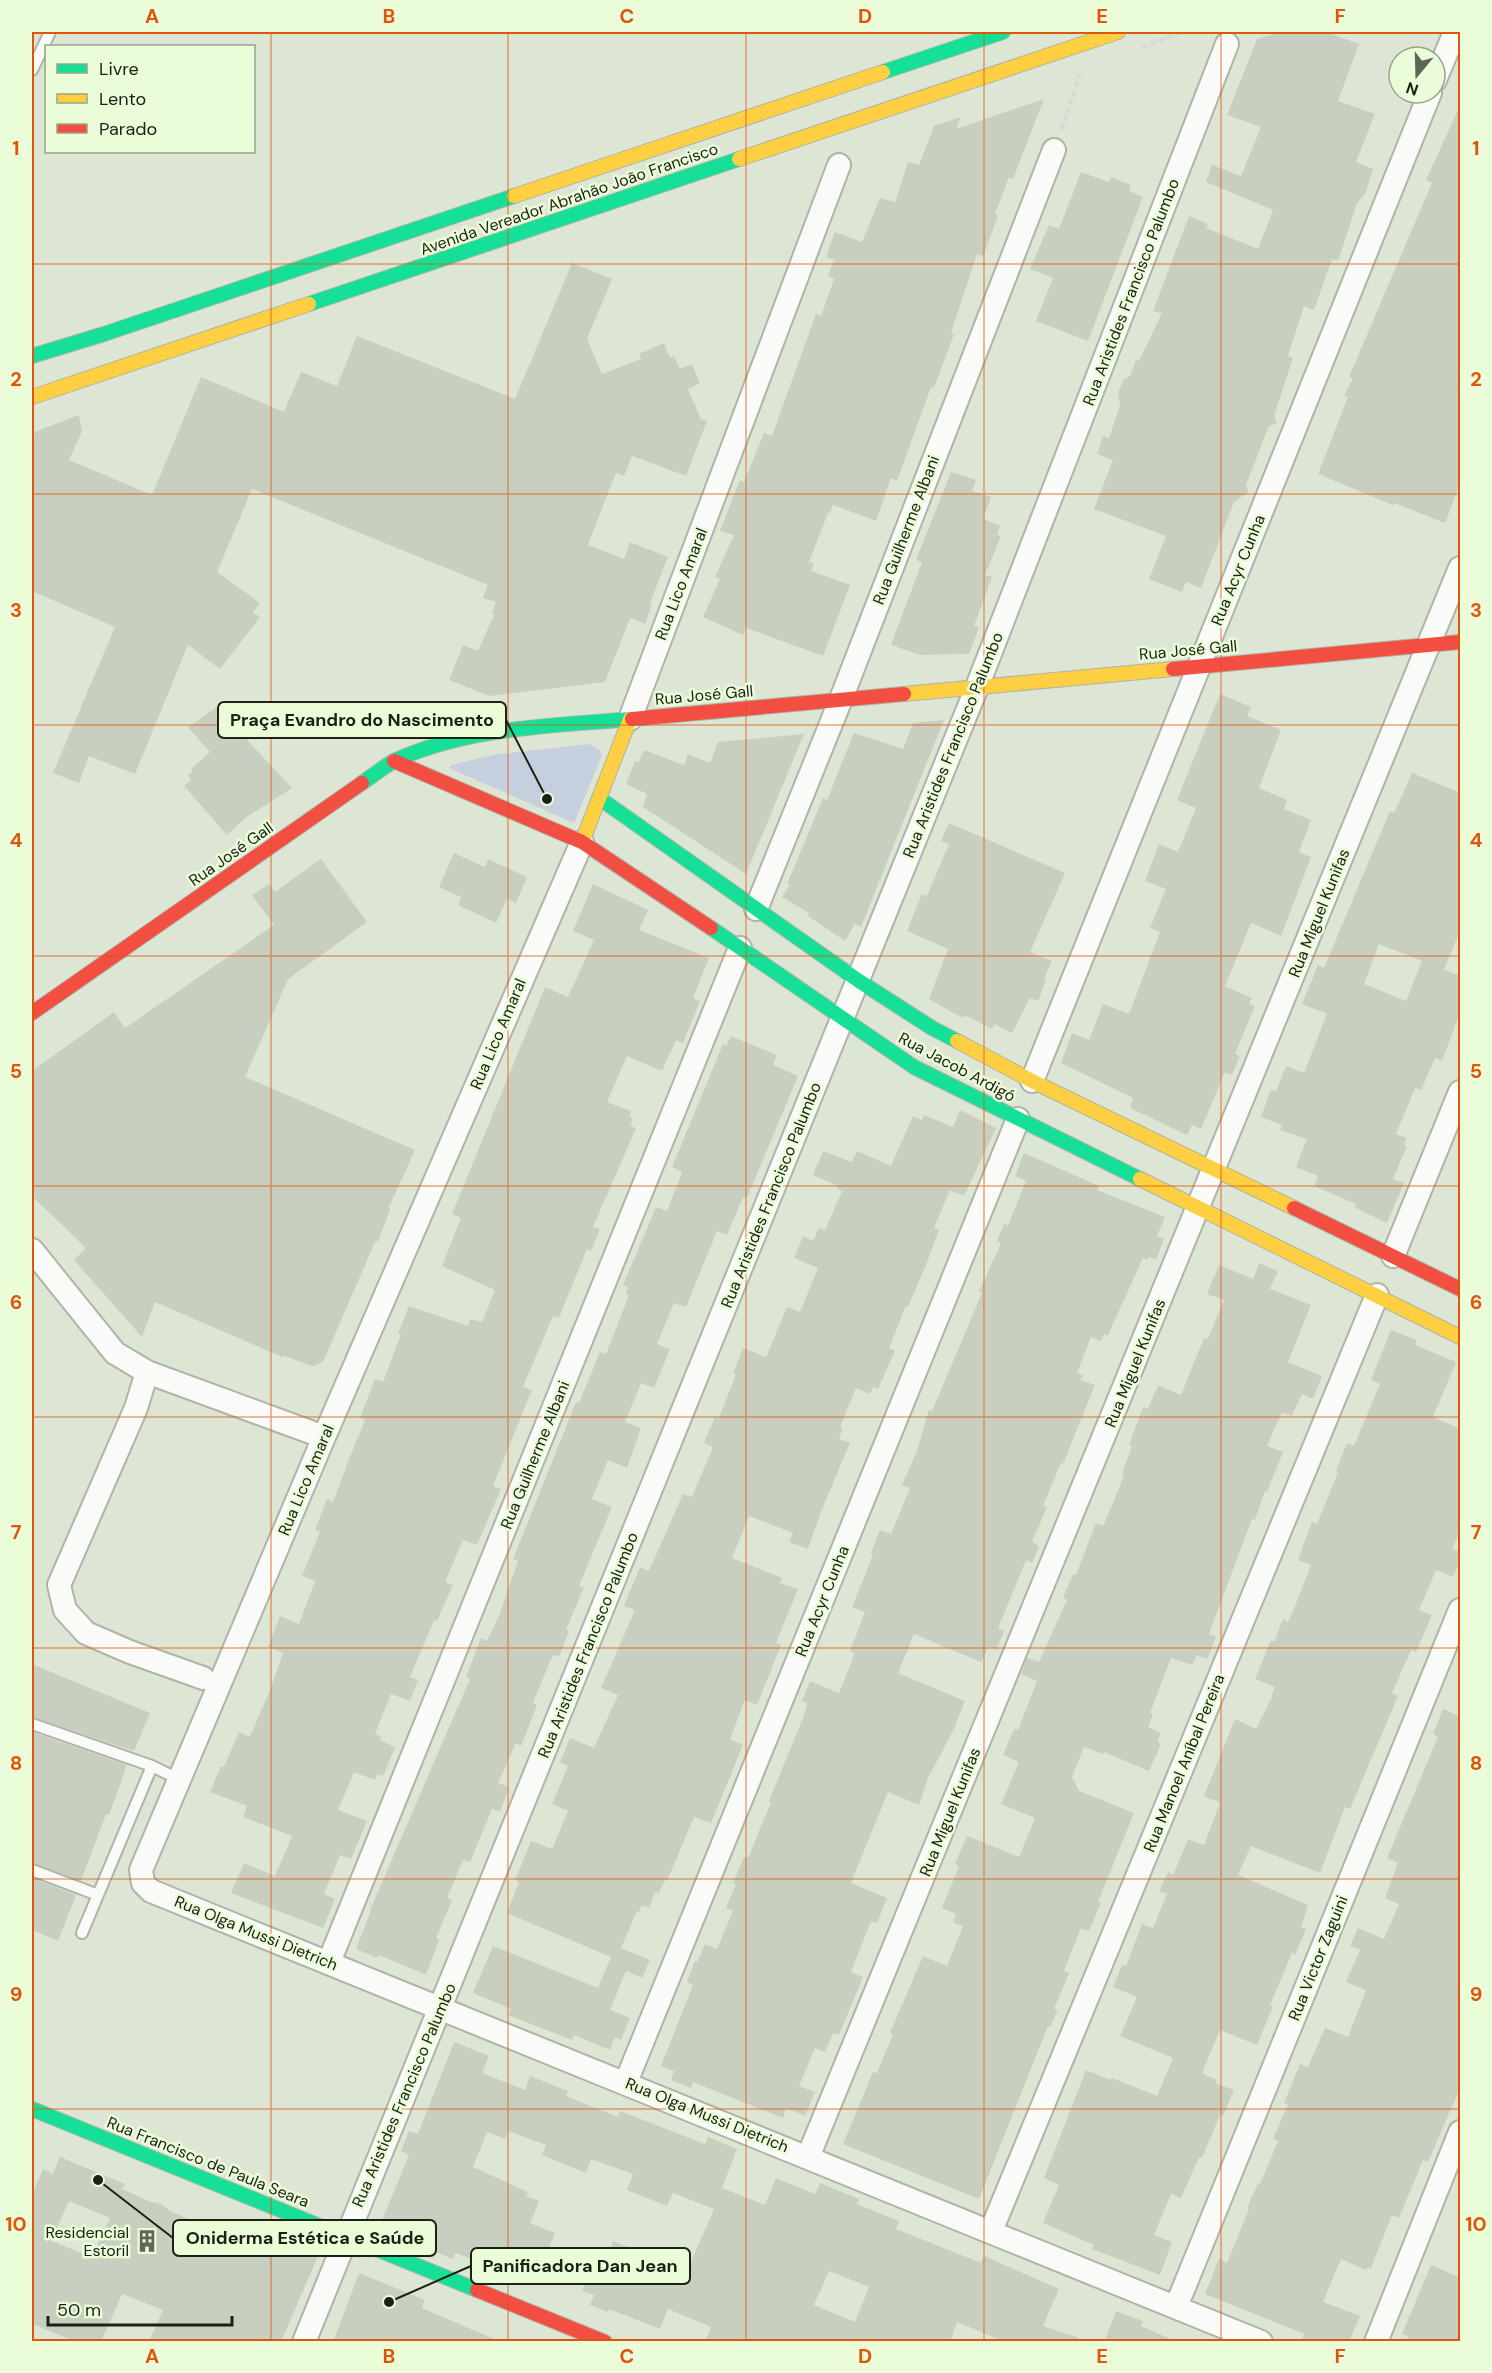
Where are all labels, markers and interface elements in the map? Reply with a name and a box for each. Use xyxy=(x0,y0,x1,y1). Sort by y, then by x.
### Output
text: A xyxy=(145,3,159,29)
text: B xyxy=(383,3,395,29)
text: C xyxy=(620,3,634,29)
text: D xyxy=(858,3,872,29)
text: E xyxy=(1096,3,1108,29)
text: F xyxy=(1334,3,1346,29)
legend xyxy=(45,45,255,153)
north arrow xyxy=(1387,45,1447,105)
text: Livre xyxy=(99,57,139,81)
text: N xyxy=(1403,77,1421,101)
text: Lento xyxy=(99,87,146,111)
text: Parado xyxy=(99,117,157,141)
text: 1 xyxy=(12,135,20,161)
text: 1 xyxy=(1472,135,1480,161)
street label: Avenida Vereador Abrahão João Francisco xyxy=(417,138,721,260)
street label: Rua Aristides Francisco Palumbo xyxy=(1078,175,1184,409)
text: 2 xyxy=(10,366,22,392)
text: 2 xyxy=(1470,366,1482,392)
street label: Rua Guilherme Albani xyxy=(868,452,944,608)
street label: Rua Acyr Cunha xyxy=(1206,511,1270,629)
street label: Rua Lico Amaral xyxy=(650,525,712,643)
text: 3 xyxy=(10,597,22,623)
text: 3 xyxy=(1470,597,1482,623)
street label: Rua Aristides Francisco Palumbo xyxy=(898,629,1008,861)
street label: Rua José Gall xyxy=(1138,635,1238,665)
street label: Rua José Gall xyxy=(654,680,754,710)
callout: Praça Evandro do Nascimento xyxy=(218,702,506,738)
text: Praça Evandro do Nascimento xyxy=(230,708,494,732)
street label: Rua José Gall xyxy=(185,817,277,891)
text: 4 xyxy=(10,827,23,853)
text: 4 xyxy=(1470,827,1483,853)
street label: Rua Miguel Kunifas xyxy=(1284,846,1354,980)
street label: Rua Lico Amaral xyxy=(465,975,531,1093)
street label: Rua Jacob Ardigó xyxy=(895,1027,1019,1107)
text: 5 xyxy=(10,1058,22,1084)
text: 5 xyxy=(1470,1058,1482,1084)
street label: Rua Aristides Francisco Palumbo xyxy=(716,1079,826,1311)
text: 6 xyxy=(10,1289,22,1315)
text: 6 xyxy=(1470,1289,1482,1315)
street label: Rua Miguel Kunifas xyxy=(1100,1296,1170,1430)
street label: Rua Guilherme Albani xyxy=(496,1378,574,1532)
street label: Rua Lico Amaral xyxy=(273,1421,339,1539)
text: 7 xyxy=(11,1519,22,1545)
text: 7 xyxy=(1471,1519,1482,1545)
street label: Rua Aristides Francisco Palumbo xyxy=(533,1529,643,1761)
street label: Rua Acyr Cunha xyxy=(790,1542,854,1660)
street label: Rua Manoel Aníbal Pereira xyxy=(1139,1671,1229,1855)
street label: Rua Miguel Kunifas xyxy=(915,1745,985,1879)
text: 8 xyxy=(10,1750,22,1776)
text: 8 xyxy=(1470,1750,1482,1776)
street label: Rua Olga Mussi Dietrich xyxy=(171,1891,341,1975)
street label: Rua Victor Zaguini xyxy=(1283,1892,1353,2024)
street label: Rua Aristides Francisco Palumbo xyxy=(347,1980,461,2210)
text: 9 xyxy=(10,1981,22,2007)
text: 9 xyxy=(1470,1981,1482,2007)
street label: Rua Olga Mussi Dietrich xyxy=(622,2073,792,2157)
street label: Rua Francisco de Paula Seara xyxy=(104,2112,312,2212)
text: 10 xyxy=(5,2211,27,2237)
text: 10 xyxy=(1465,2211,1487,2237)
callout: Oniderma Estética e Saúde xyxy=(173,2220,436,2256)
place label: Residencial Estoril xyxy=(45,2222,129,2261)
text: Oniderma Estética e Saúde xyxy=(186,2226,424,2250)
building icon: Residencial Estoril xyxy=(134,2228,160,2254)
callout: Panificadora Dan Jean xyxy=(471,2248,690,2284)
text: Panificadora Dan Jean xyxy=(482,2254,678,2278)
scale bar xyxy=(48,2289,232,2327)
text: 50 m xyxy=(57,2298,101,2322)
text: A xyxy=(145,2343,159,2369)
text: B xyxy=(383,2343,395,2369)
text: C xyxy=(620,2343,634,2369)
text: D xyxy=(858,2343,872,2369)
text: E xyxy=(1096,2343,1108,2369)
text: F xyxy=(1334,2343,1346,2369)

